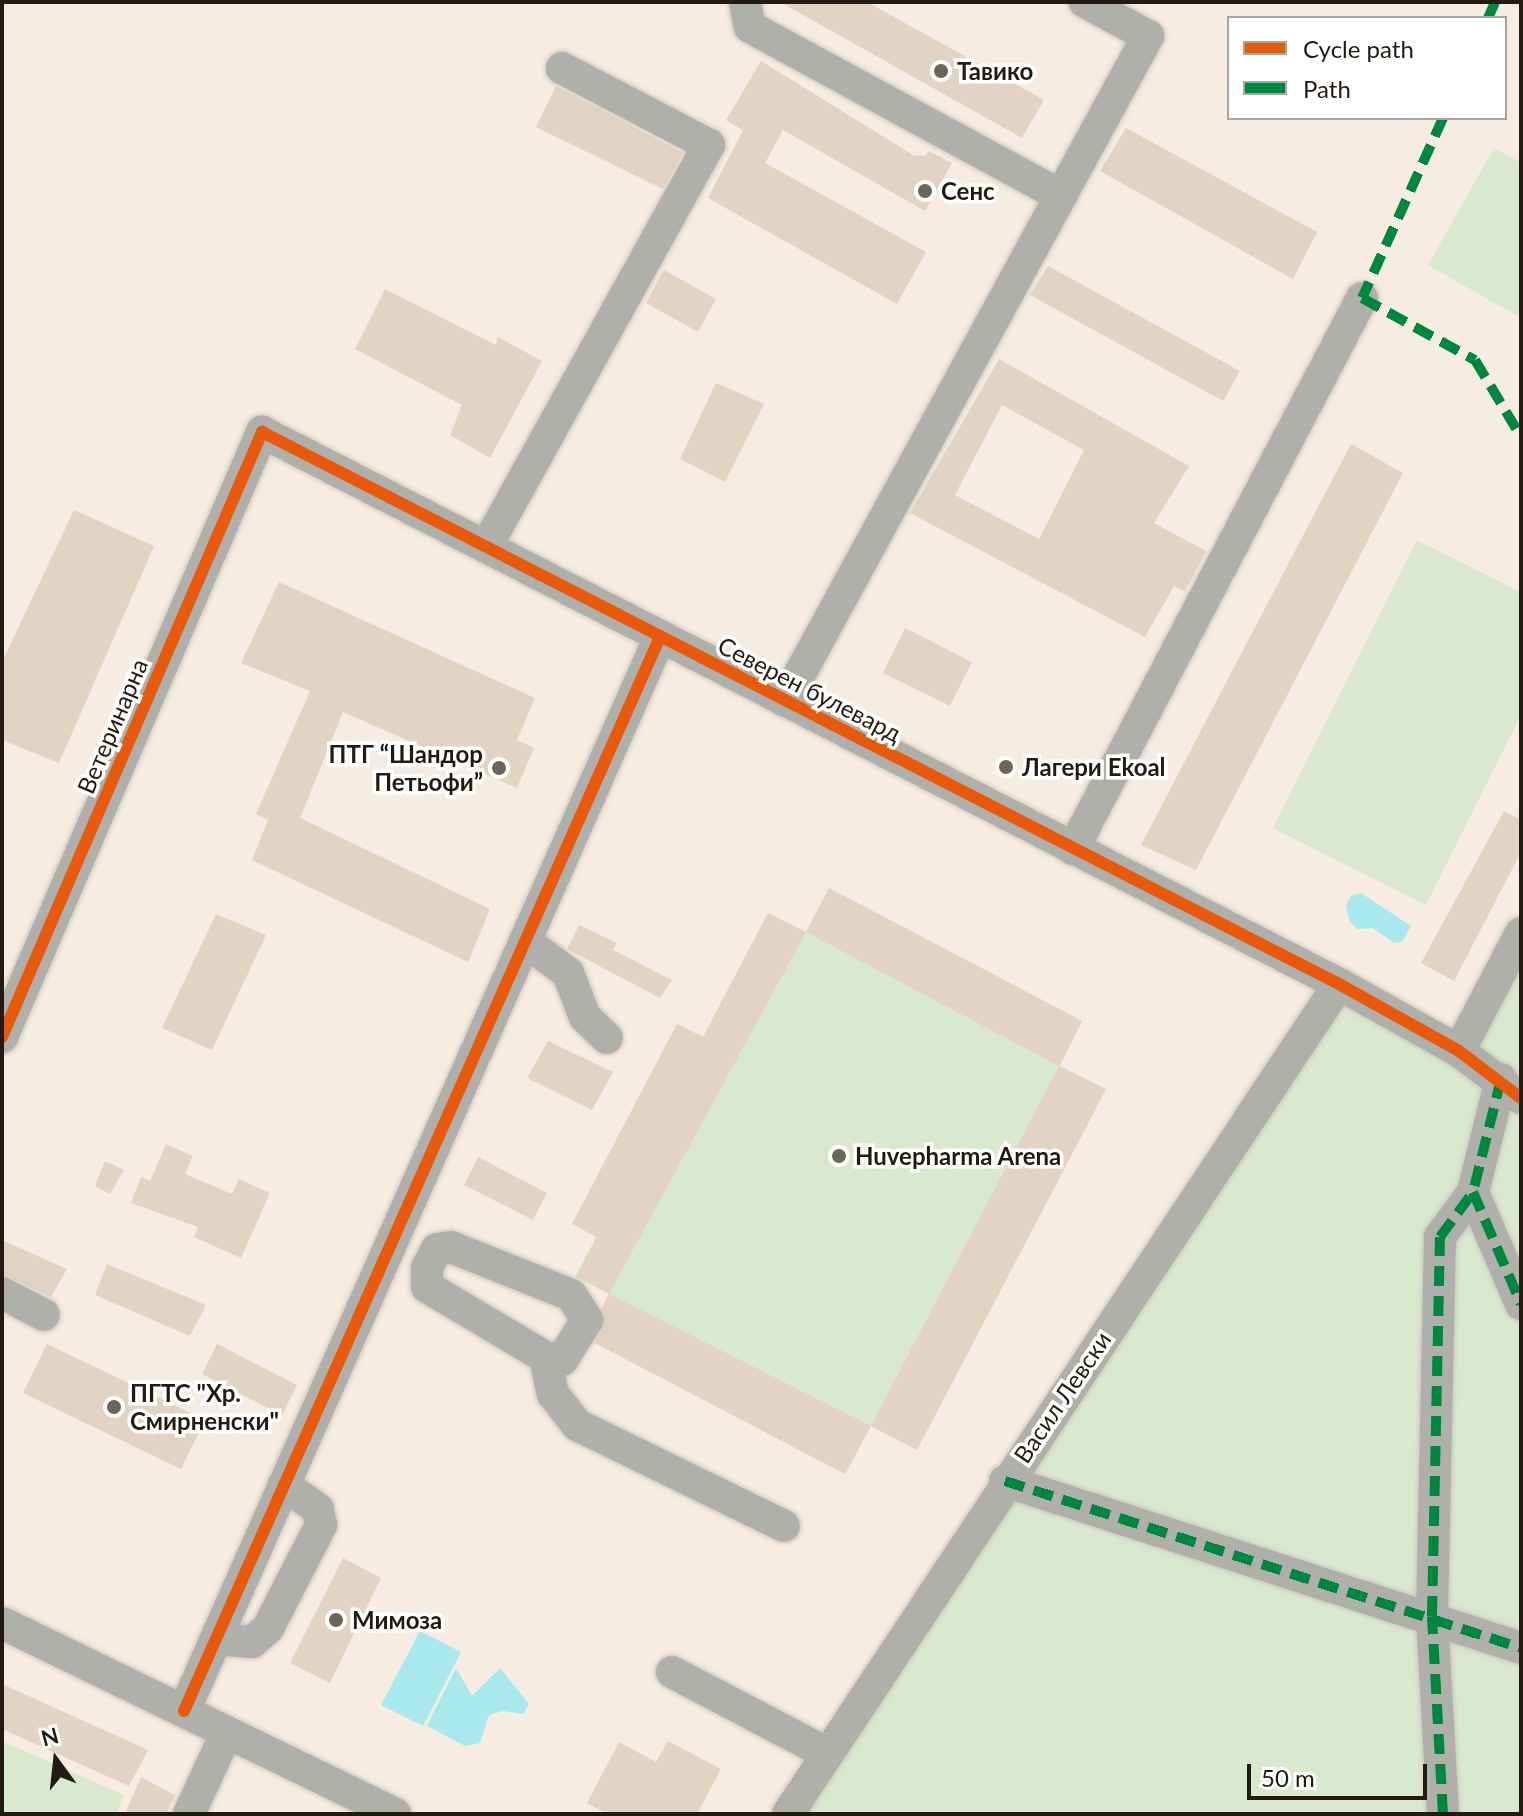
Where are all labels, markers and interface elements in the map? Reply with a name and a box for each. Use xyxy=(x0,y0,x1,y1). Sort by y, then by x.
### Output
legend xyxy=(1227,16,1507,120)
text: Cycle path xyxy=(1303,34,1414,63)
place label: Тавико xyxy=(957,57,1033,85)
marker: Тавико xyxy=(932,62,950,80)
text: Path xyxy=(1303,74,1351,103)
place label: Сенс xyxy=(941,177,995,205)
marker: Сенс xyxy=(916,182,934,200)
street label: Северен булевард xyxy=(713,630,907,748)
street label: Ветеринарна xyxy=(71,654,153,798)
place label: ПТГ “Шандор Петьофи” xyxy=(329,740,483,796)
place label: Лагери Ekoal xyxy=(1022,753,1166,781)
marker: Лагери Ekoal xyxy=(997,758,1015,776)
marker: ПТГ “Шандор Петьофи” xyxy=(490,759,508,777)
place label: Huvepharma Arena xyxy=(855,1142,1062,1170)
marker: Huvepharma Arena xyxy=(830,1147,848,1165)
street label: Васил Левски xyxy=(1008,1326,1116,1468)
place label: ПГТС "Хр. Смирненски" xyxy=(130,1379,279,1435)
marker: ПГТС "Хр. Смирненски" xyxy=(105,1398,123,1416)
place label: Мимоза xyxy=(352,1606,442,1634)
marker: Мимоза xyxy=(327,1611,345,1629)
north arrow xyxy=(16,1720,96,1800)
text: N xyxy=(38,1721,61,1752)
scale bar xyxy=(1251,1748,1431,1798)
text: 50 m xyxy=(1261,1763,1315,1792)

